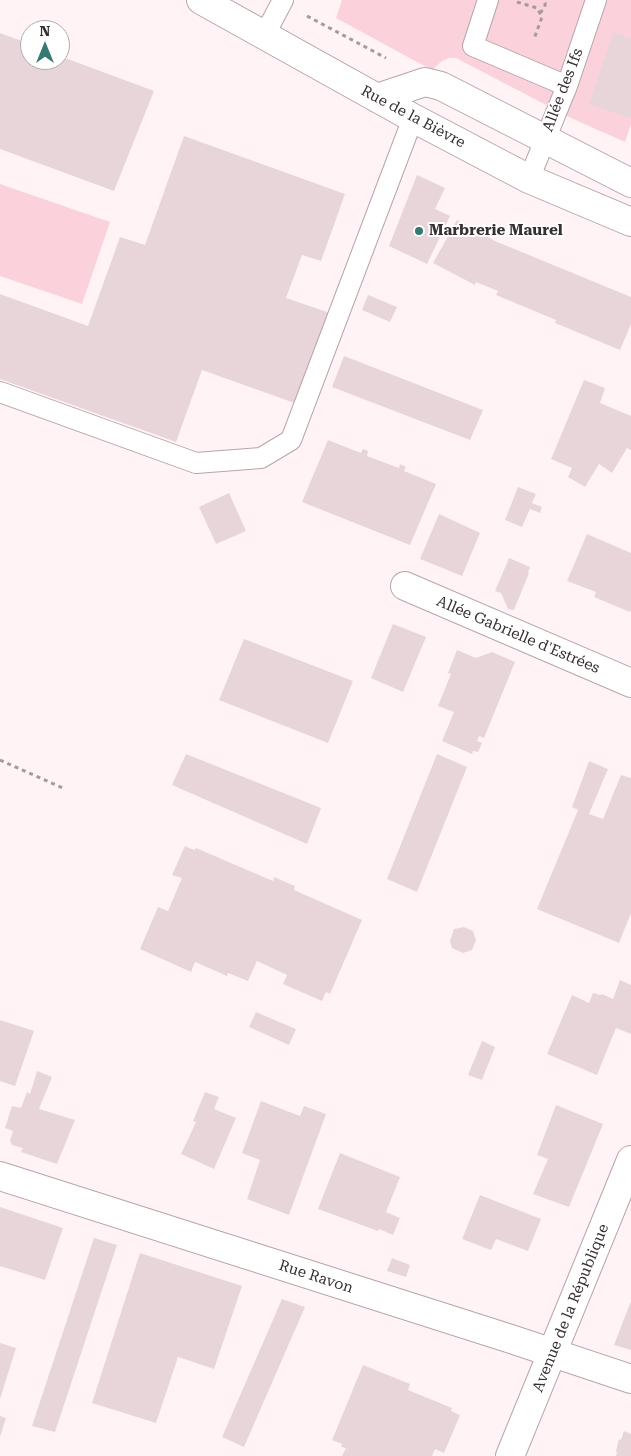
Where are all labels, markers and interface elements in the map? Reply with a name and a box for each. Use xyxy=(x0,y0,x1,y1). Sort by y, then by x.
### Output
north arrow xyxy=(20,20,70,70)
text: N xyxy=(40,23,50,39)
street label: Allée des Ifs xyxy=(539,46,587,134)
street label: Rue de la Bièvre xyxy=(358,82,468,152)
place label: Marbrerie Maurel xyxy=(429,222,563,240)
marker: Marbrerie Maurel xyxy=(413,225,425,237)
street label: Allée Gabrielle d'Estrées xyxy=(434,592,602,678)
street label: Avenue de la République xyxy=(529,1221,613,1395)
street label: Rue Ravon xyxy=(277,1257,355,1297)

